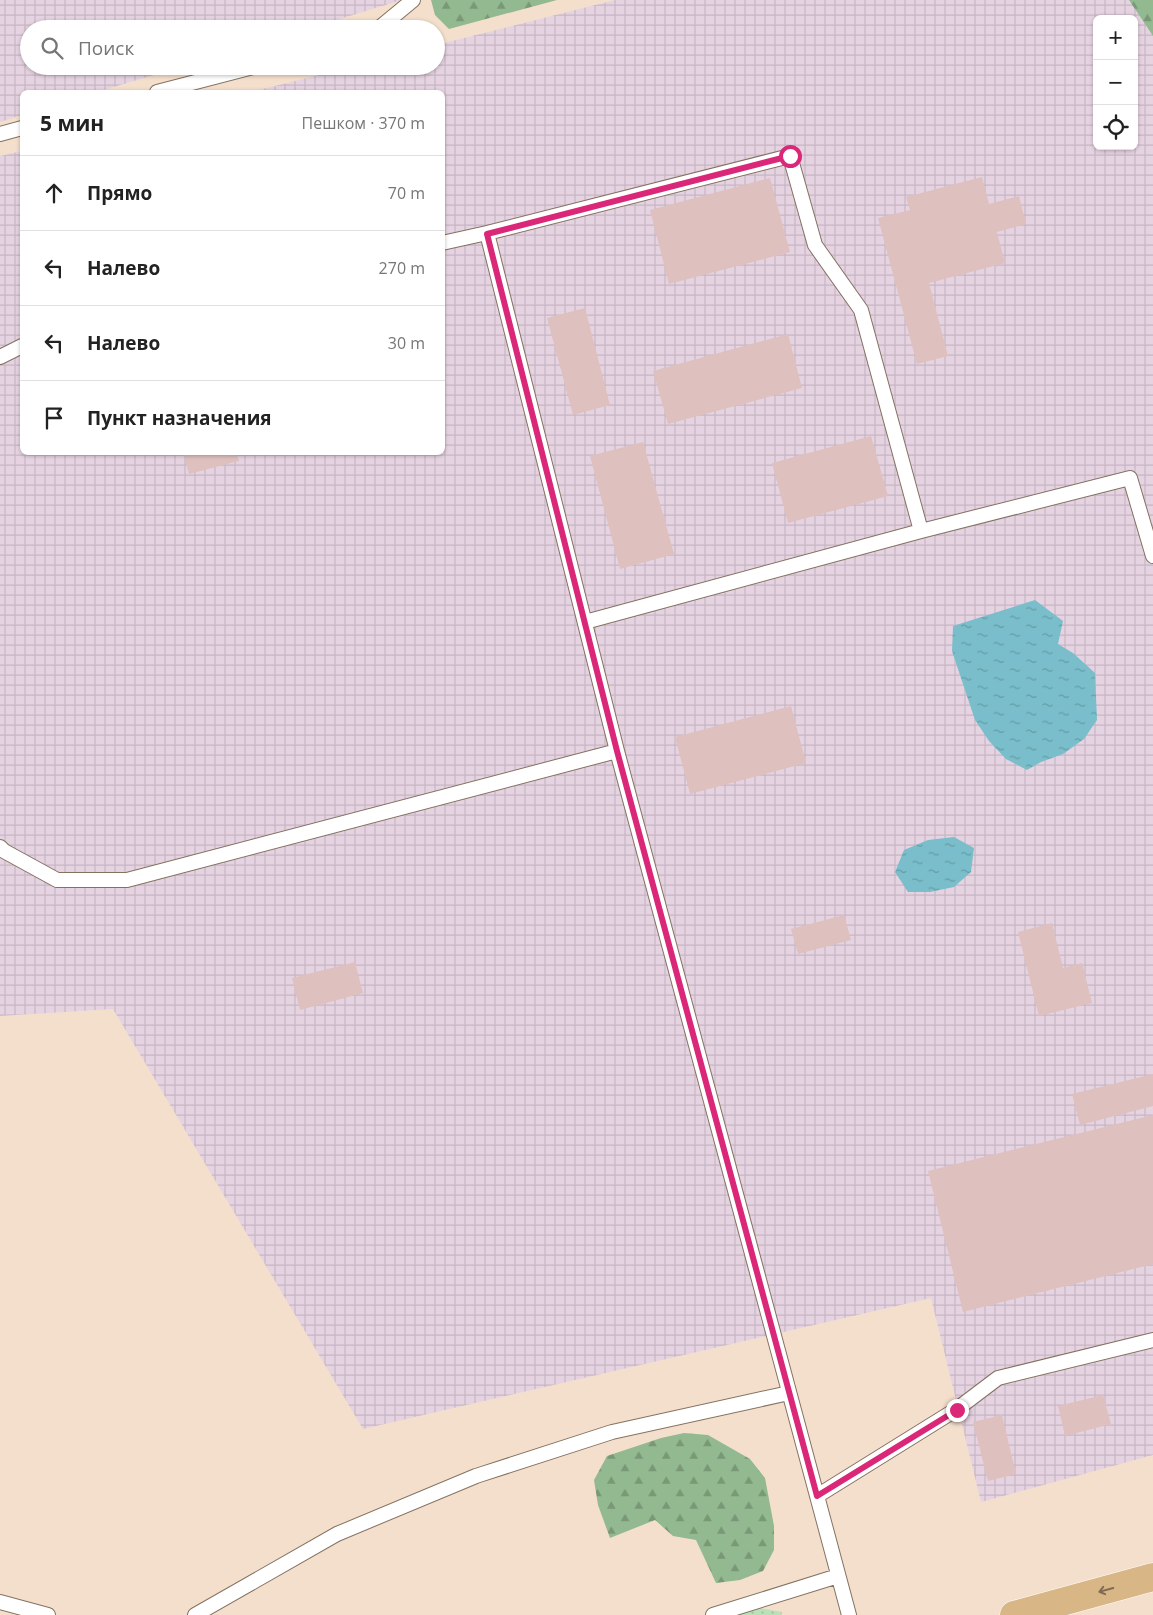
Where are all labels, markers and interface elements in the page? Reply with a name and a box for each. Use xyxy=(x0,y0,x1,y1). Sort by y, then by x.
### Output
map controls xyxy=(1093,15,1138,150)
button: + xyxy=(1093,15,1138,60)
search box xyxy=(20,20,445,75)
icon: search xyxy=(38,34,66,62)
text: Поиск xyxy=(78,35,134,61)
button: − xyxy=(1093,60,1138,105)
button: locate xyxy=(1093,105,1138,150)
text: 5 мин xyxy=(40,109,104,137)
text: Пешком · 370 m xyxy=(302,112,425,134)
route start xyxy=(779,145,802,168)
icon: ahead xyxy=(40,179,68,207)
text: Прямо xyxy=(87,180,152,206)
text: 70 m xyxy=(388,182,425,204)
icon: left xyxy=(40,254,68,282)
text: Налево xyxy=(87,255,160,281)
text: 270 m xyxy=(379,257,425,279)
icon: left xyxy=(40,329,68,357)
text: Налево xyxy=(87,330,160,356)
text: 30 m xyxy=(388,332,425,354)
icon: arrive xyxy=(40,404,68,432)
text: Пункт назначения xyxy=(87,405,272,431)
route end xyxy=(946,1399,969,1422)
one-way arrow xyxy=(1098,1585,1114,1595)

